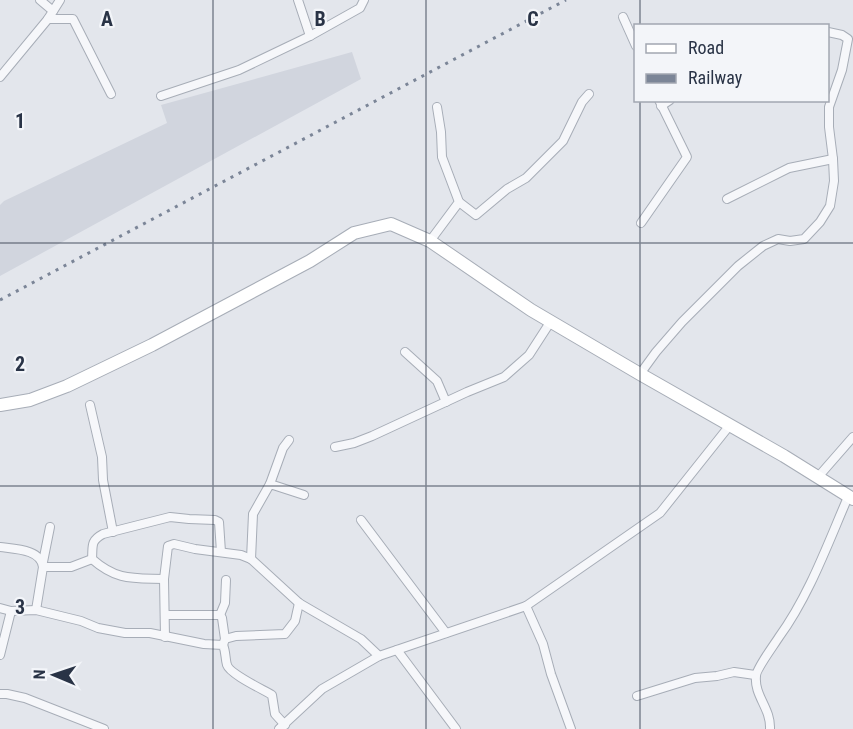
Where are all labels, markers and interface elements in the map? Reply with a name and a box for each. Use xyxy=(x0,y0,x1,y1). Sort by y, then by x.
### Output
text: A xyxy=(101,7,113,31)
text: B xyxy=(314,7,326,31)
text: C xyxy=(527,7,539,31)
legend xyxy=(634,24,829,102)
text: Road xyxy=(688,37,724,58)
text: Railway xyxy=(688,67,743,88)
text: 1 xyxy=(15,109,25,133)
text: 2 xyxy=(15,352,25,376)
text: 3 xyxy=(15,595,25,619)
north arrow xyxy=(24,645,84,705)
text: N xyxy=(30,669,49,680)

